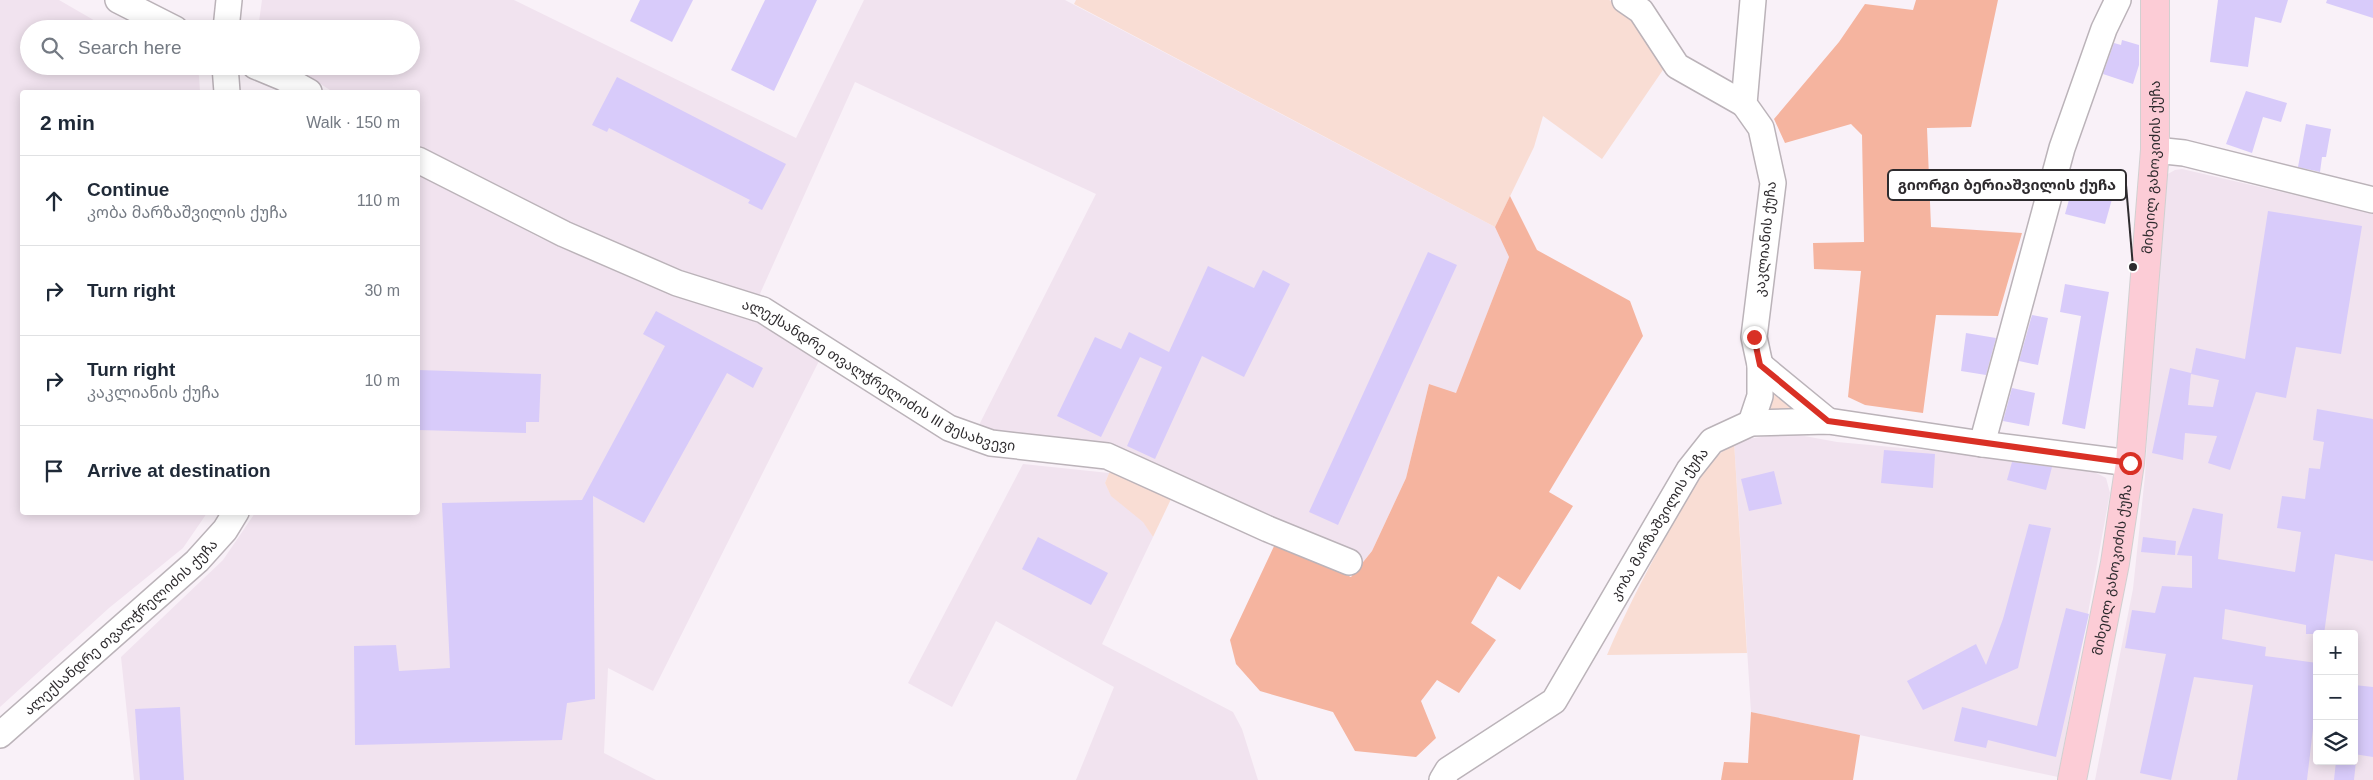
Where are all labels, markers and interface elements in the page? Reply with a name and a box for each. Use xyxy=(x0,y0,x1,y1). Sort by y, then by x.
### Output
search box xyxy=(20,20,420,75)
icon: search xyxy=(38,34,66,62)
text: Search here xyxy=(78,37,182,58)
street label: მიხეილ გახოკიძის ქუჩა xyxy=(2139,81,2164,254)
text: 2 min xyxy=(40,111,95,134)
text: Walk · 150 m xyxy=(306,114,400,131)
callout: გიორგი ბერიაშვილის ქუჩა xyxy=(1888,170,2126,200)
text: გიორგი ბერიაშვილის ქუჩა xyxy=(1898,176,2116,194)
text: Continue xyxy=(87,179,169,200)
street label: კაკლიანის ქუჩა xyxy=(1751,180,1780,298)
icon: ahead xyxy=(40,187,68,215)
text: 110 m xyxy=(357,192,400,209)
text: კობა მარზაშვილის ქუჩა xyxy=(87,204,287,221)
icon: right xyxy=(40,277,68,305)
text: Turn right xyxy=(87,280,175,301)
text: 30 m xyxy=(364,282,400,299)
street label: ალექსანდრე თვალჭრელიძის III შესახვევი xyxy=(740,296,1016,454)
route end xyxy=(1743,326,1766,349)
text: Turn right xyxy=(87,359,175,380)
icon: right xyxy=(40,367,68,395)
text: 10 m xyxy=(364,372,400,389)
text: კაკლიანის ქუჩა xyxy=(87,384,220,401)
street label: კობა მარზაშვილის ქუჩა xyxy=(1607,445,1711,604)
route start xyxy=(2119,452,2142,475)
icon: arrive xyxy=(40,457,68,485)
text: Arrive at destination xyxy=(87,460,271,481)
street label: მიხეილ გახოკიძის ქუჩა xyxy=(2089,483,2135,657)
street label: ალექსანდრე თვალჭრელიძის ქუჩა xyxy=(21,536,221,718)
map controls xyxy=(2313,630,2358,765)
button: + xyxy=(2313,630,2358,675)
button: − xyxy=(2313,675,2358,720)
button: layers xyxy=(2313,720,2358,765)

